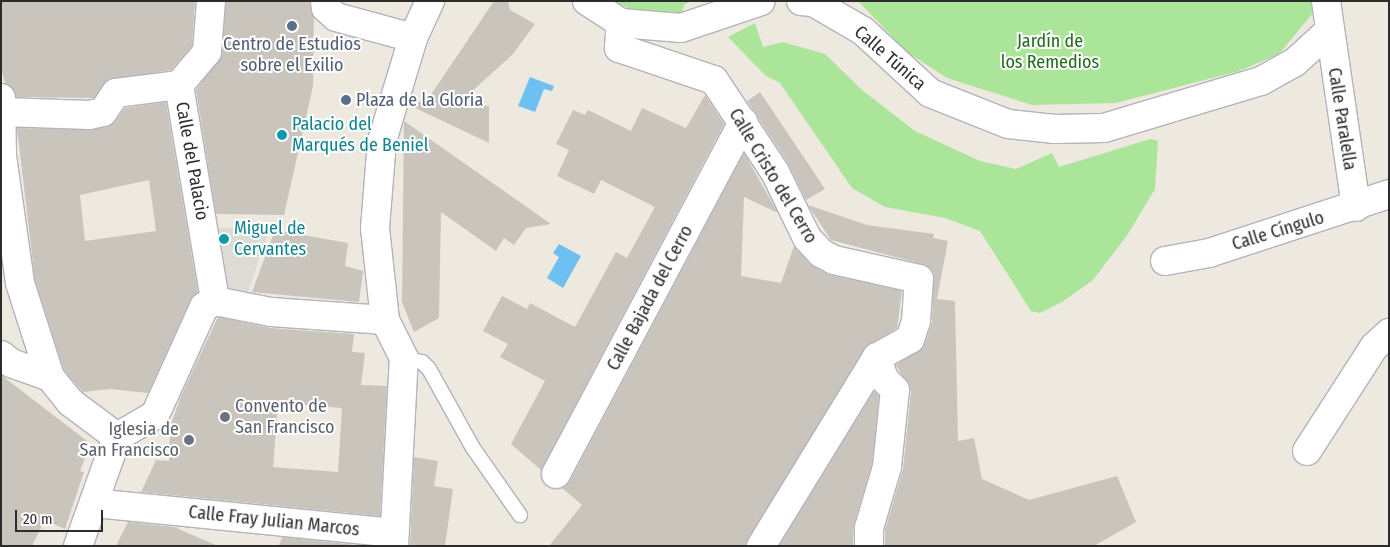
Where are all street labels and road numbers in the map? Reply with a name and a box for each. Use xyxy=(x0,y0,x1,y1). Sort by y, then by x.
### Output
street label: Calle Túnica xyxy=(850,21,930,95)
street label: Calle Paralella xyxy=(1323,66,1361,172)
street label: Calle del Palacio xyxy=(171,100,213,222)
street label: Calle Cristo del Cerro xyxy=(724,105,822,247)
street label: Calle Cíngulo xyxy=(1229,207,1327,255)
street label: Calle Bajada del Cerro xyxy=(603,222,697,374)
street label: Calle Fray Julian Marcos xyxy=(187,501,361,541)

